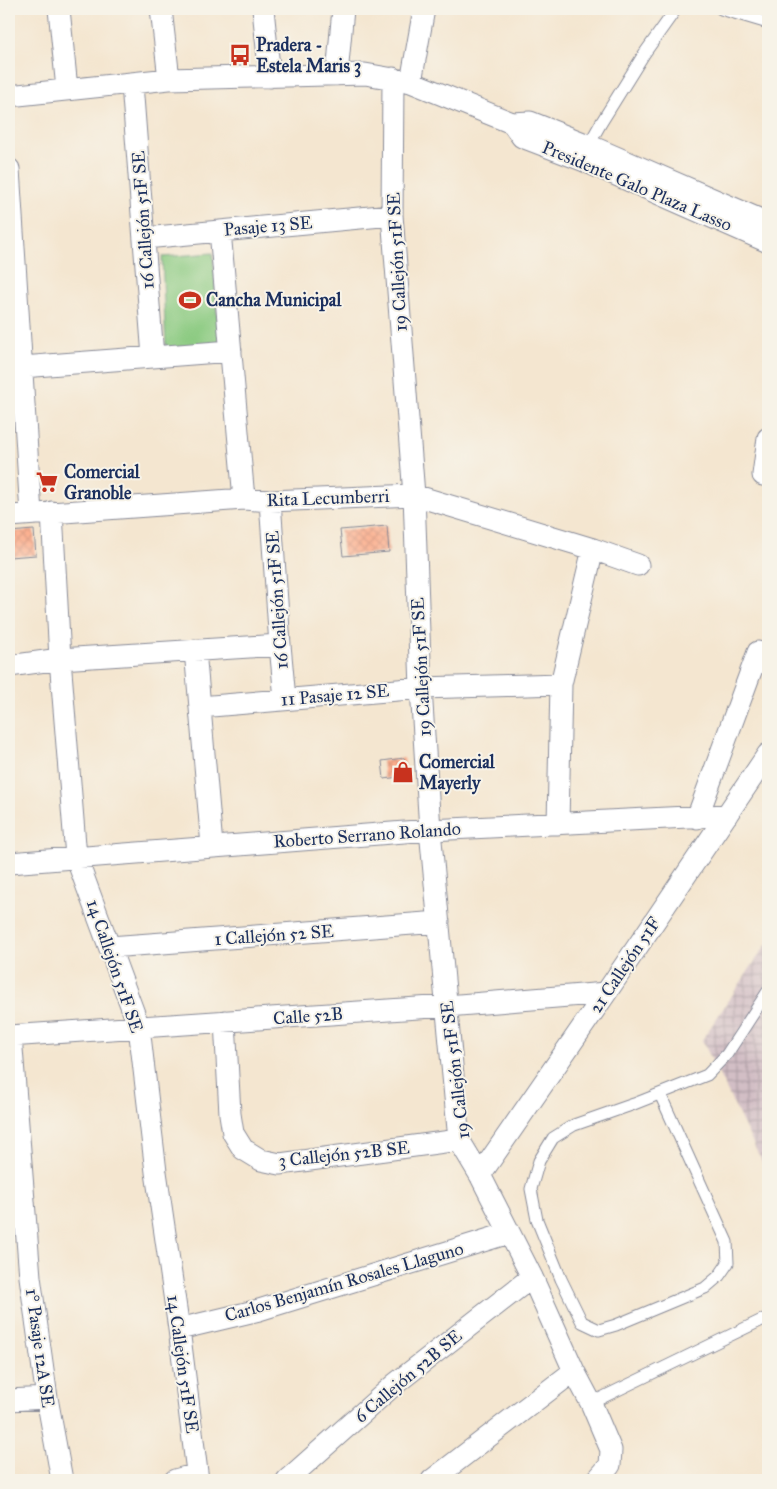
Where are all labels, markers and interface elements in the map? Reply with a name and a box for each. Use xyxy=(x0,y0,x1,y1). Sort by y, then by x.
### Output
place label: Pradera - Estela Maris 3 xyxy=(256,34,361,78)
bus stop icon: Pradera - Estela Maris 3 xyxy=(227,42,253,68)
street label: Presidente Galo Plaza Lasso xyxy=(539,136,735,236)
street label: 16 Callejón 51F SE xyxy=(127,150,159,290)
street label: 19 Callejón 51F SE xyxy=(382,192,412,332)
street label: Pasaje 13 SE xyxy=(223,211,313,241)
sports icon: Cancha Municipal xyxy=(177,287,203,313)
place label: Cancha Municipal xyxy=(206,289,342,312)
place label: Comercial Granoble xyxy=(64,461,141,504)
supermarket icon: Comercial Granoble xyxy=(34,469,60,495)
street label: Rita Lecumberri xyxy=(266,485,390,511)
street label: 16 Callejón 51F SE xyxy=(261,530,293,670)
street label: 19 Callejón 51F SE xyxy=(406,597,436,737)
street label: 11 Pasaje 12 SE xyxy=(280,679,390,711)
place label: Comercial Mayerly xyxy=(419,751,496,795)
shop icon: Comercial Mayerly xyxy=(390,759,416,785)
street label: Roberto Serrano Rolando xyxy=(272,817,462,853)
street label: 14 Callejón 51F SE xyxy=(82,896,148,1036)
street label: 21 Callejón 51F xyxy=(585,912,665,1017)
street label: 1 Callejón 52 SE xyxy=(214,920,335,950)
street label: 19 Callejón 51F SE xyxy=(436,1000,474,1140)
street label: Calle 52B xyxy=(272,1003,344,1029)
street label: 3 Callejón 52B SE xyxy=(277,1136,411,1172)
street label: Carlos Benjamín Rosales Llaguno xyxy=(222,1237,466,1328)
street label: 1° Pasaje 12A SE xyxy=(21,1287,59,1409)
street label: 14 Callejón 51F SE xyxy=(162,1293,204,1435)
street label: 6 Callejón 52B SE xyxy=(350,1325,466,1427)

